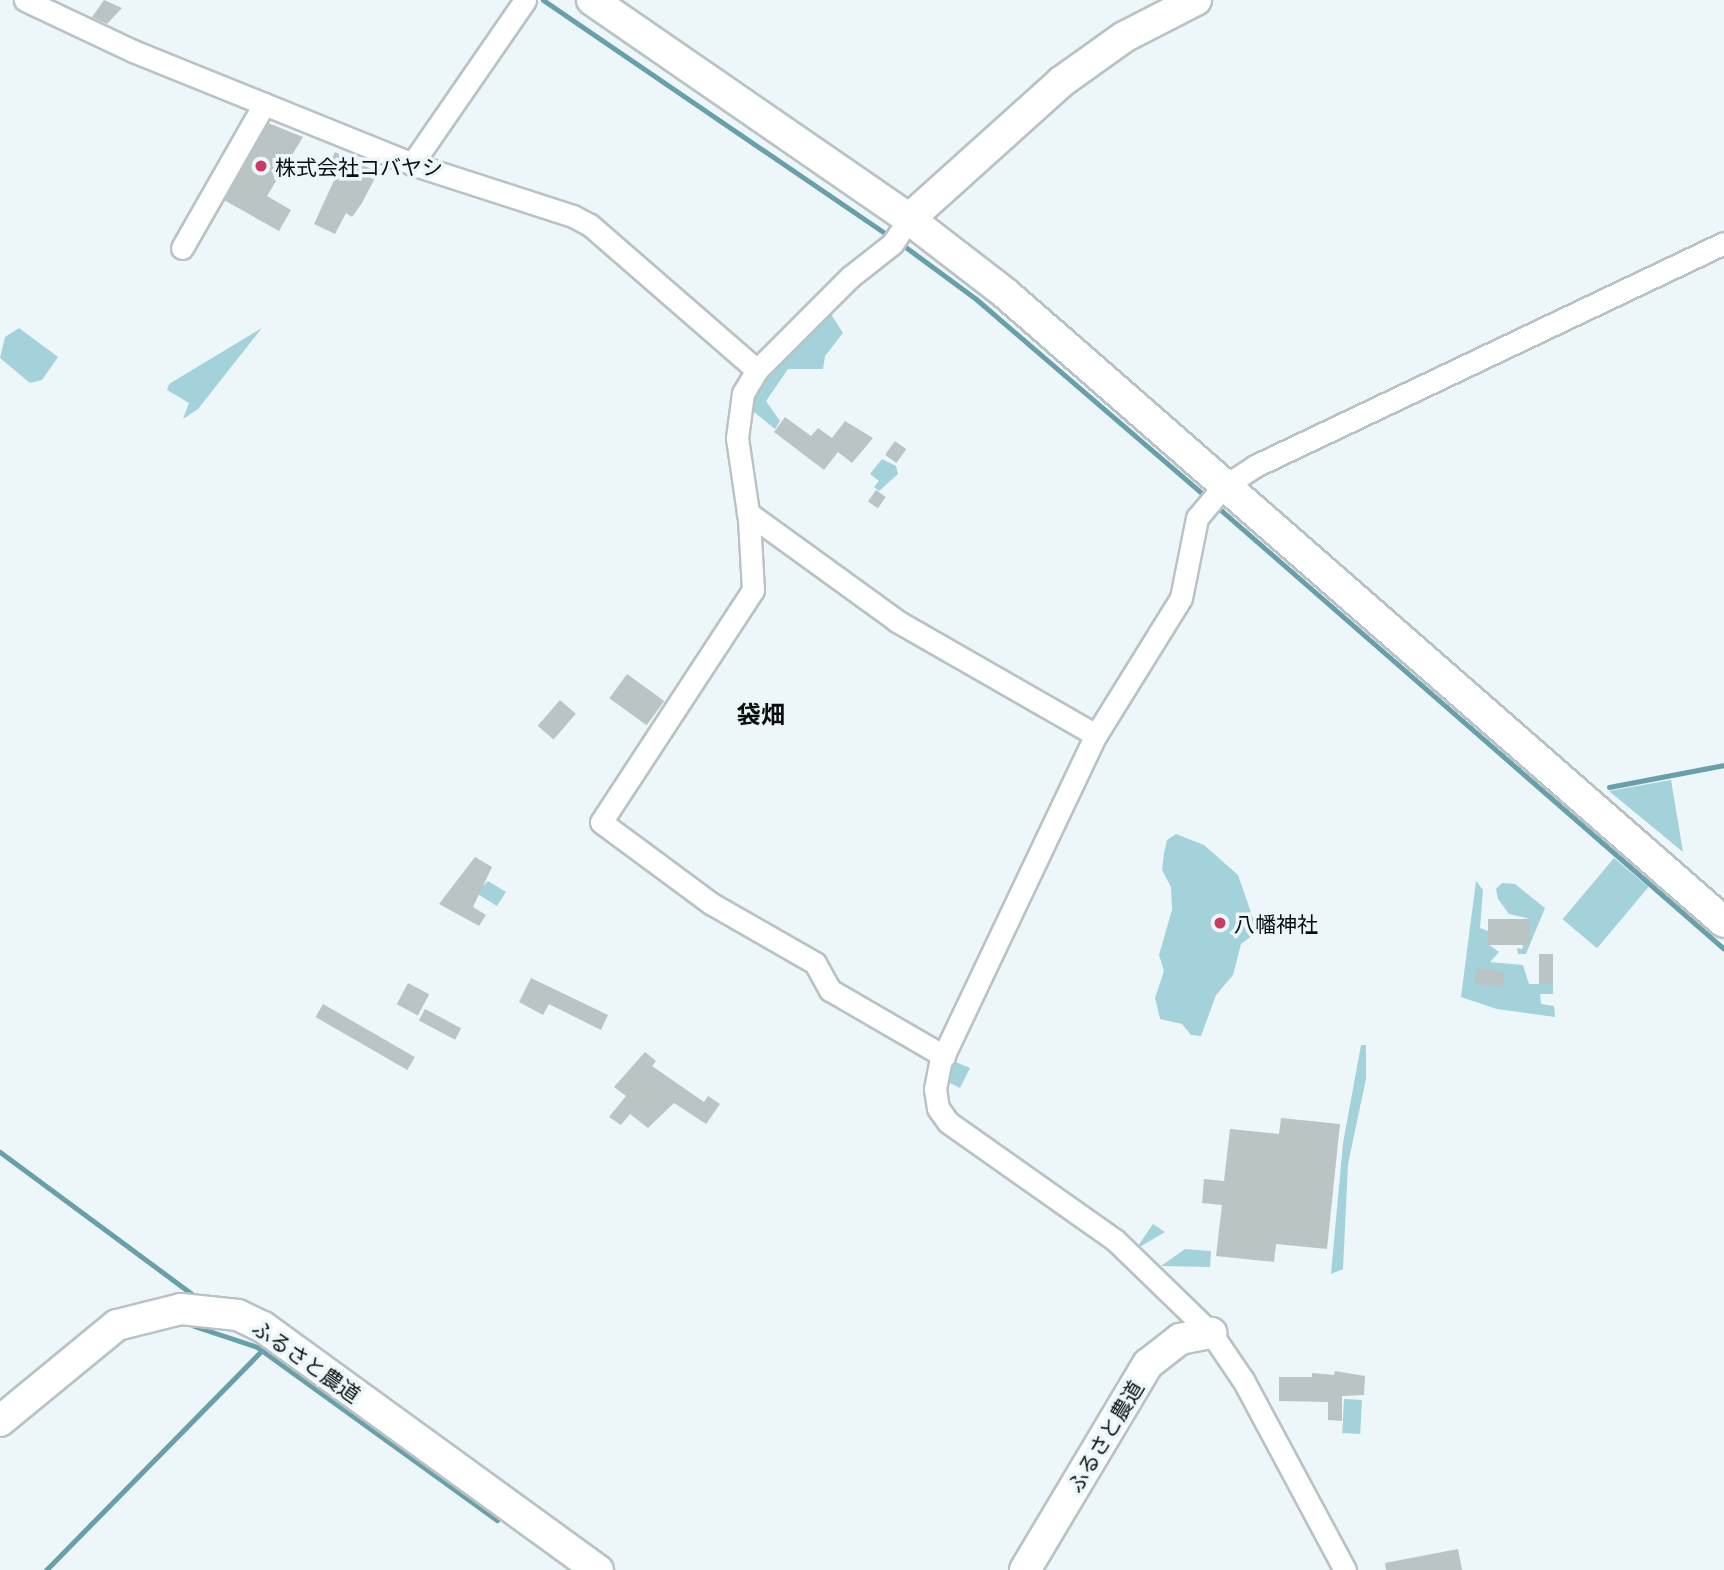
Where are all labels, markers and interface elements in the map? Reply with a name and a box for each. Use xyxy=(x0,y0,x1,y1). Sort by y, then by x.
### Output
place label: 株式会社コバヤシ xyxy=(275,153,443,179)
marker: 株式会社コバヤシ xyxy=(253,158,269,174)
district label: 袋畑 xyxy=(737,699,785,727)
place label: 八幡神社 xyxy=(1234,910,1318,936)
marker: 八幡神社 xyxy=(1212,915,1228,931)
street label: ふるさと農道 xyxy=(248,1314,366,1406)
street label: ふるさと農道 xyxy=(1061,1376,1147,1496)

